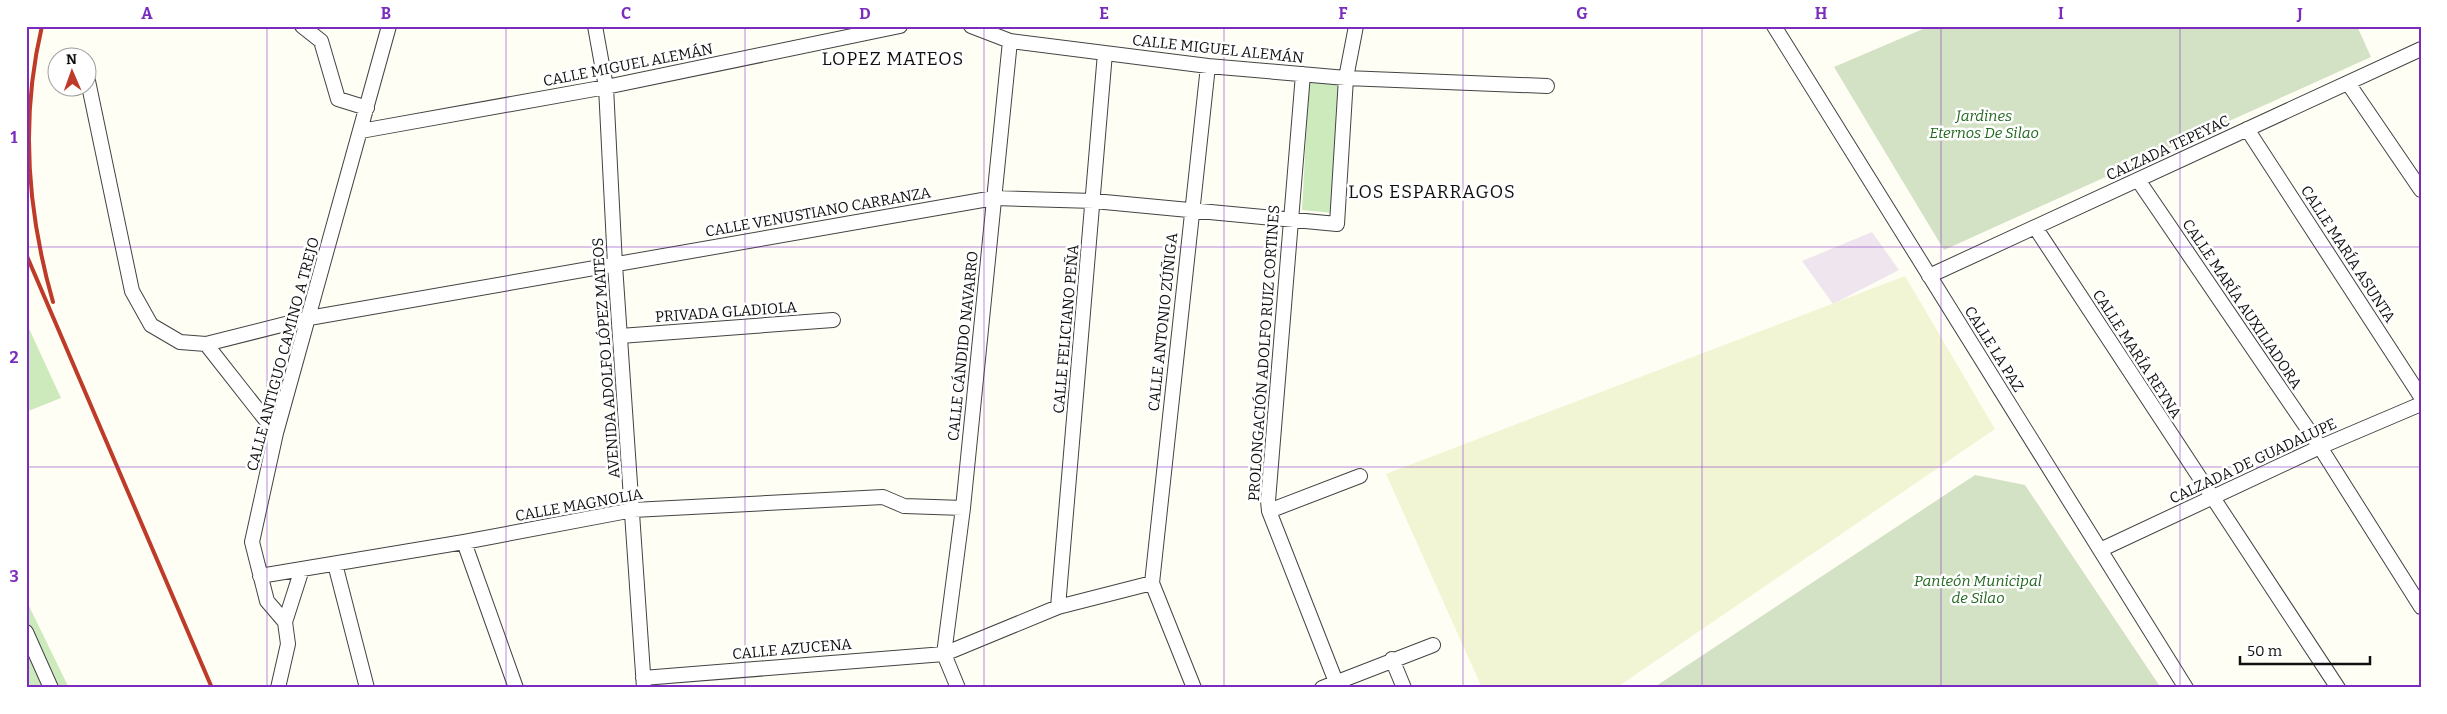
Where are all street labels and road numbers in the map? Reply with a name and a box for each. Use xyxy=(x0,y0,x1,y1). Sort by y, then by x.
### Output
street label: CALLE MIGUEL ALEMÁN xyxy=(1131,31,1305,67)
street label: CALLE MIGUEL ALEMÁN xyxy=(542,40,714,90)
street label: CALZADA TEPEYAC xyxy=(2103,111,2233,185)
street label: CALLE MARÍA ASUNTA xyxy=(2297,182,2399,326)
street label: CALLE VENUSTIANO CARRANZA xyxy=(704,183,933,241)
street label: PROLONGACIÓN ADOLFO RUIZ CORTINES xyxy=(1245,204,1283,502)
street label: CALLE MARÍA AUXILIADORA xyxy=(2178,216,2306,393)
street label: CALLE ANTONIO ZÚÑIGA xyxy=(1145,231,1181,412)
street label: CALLE ANTIGUO CAMINO A TREJO xyxy=(243,235,323,473)
street label: AVENIDA ADOLFO LÓPEZ MATEOS xyxy=(589,237,623,479)
street label: CALLE FELICIANO PEÑA xyxy=(1050,243,1082,414)
street label: CALLE CÁNDIDO NAVARRO xyxy=(944,250,982,442)
street label: CALLE MARÍA REYNA xyxy=(2089,286,2186,422)
street label: PRIVADA GLADIOLA xyxy=(655,298,798,326)
street label: CALLE LA PAZ xyxy=(1960,303,2028,395)
street label: CALZADA DE GUADALUPE xyxy=(2167,414,2339,508)
street label: CALLE MAGNOLIA xyxy=(514,485,645,525)
street label: CALLE AZUCENA xyxy=(731,635,853,663)

